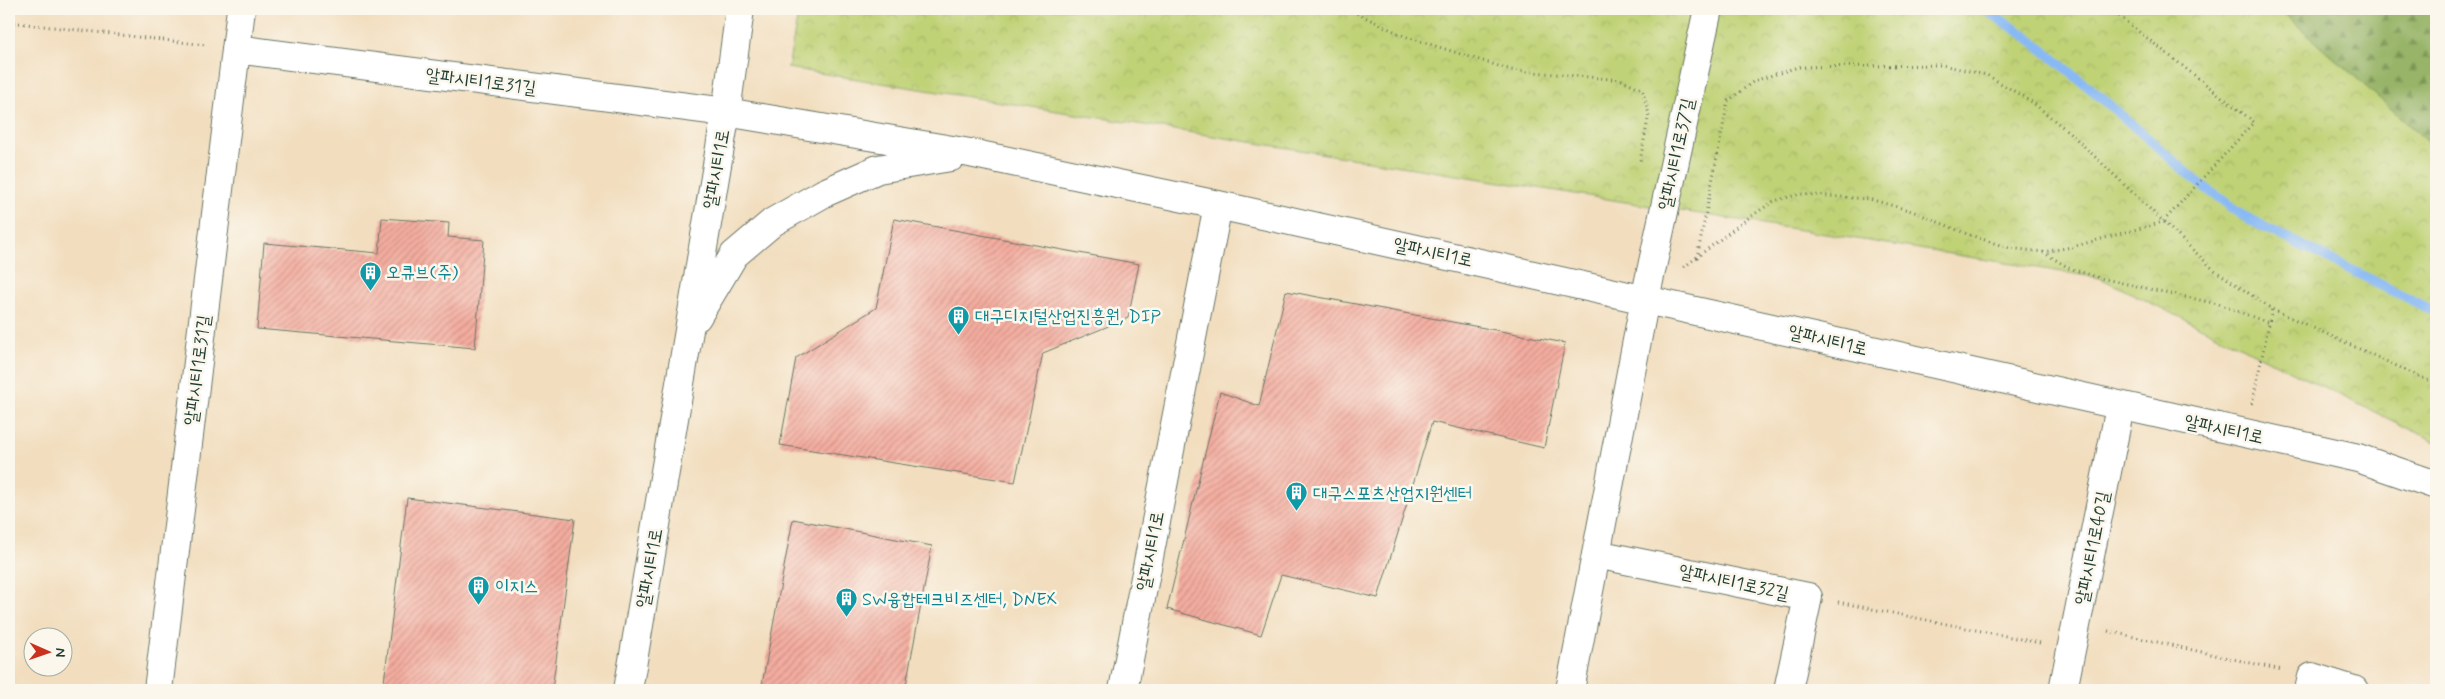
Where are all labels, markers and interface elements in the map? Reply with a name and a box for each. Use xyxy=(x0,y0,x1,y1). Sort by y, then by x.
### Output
street label: 알파시티1로31길 xyxy=(424,63,538,101)
street label: 알파시티1로37길 xyxy=(1653,95,1701,212)
street label: 알파시티1로 xyxy=(698,127,736,211)
street label: 알파시티1로 xyxy=(1391,233,1475,273)
building icon: 오큐브(주) xyxy=(358,260,382,291)
place label: 오큐브(주) xyxy=(386,261,459,285)
building icon: 대구디지털산업진흥원, DIP xyxy=(947,304,971,335)
place label: 대구디지털산업진흥원, DIP xyxy=(975,305,1161,329)
street label: 알파시티1로31길 xyxy=(179,313,217,427)
street label: 알파시티1로 xyxy=(1786,320,1870,362)
street label: 알파시티1로 xyxy=(2182,410,2266,450)
building icon: 대구스포츠산업지원센터 xyxy=(1285,481,1309,512)
place label: 대구스포츠산업지원센터 xyxy=(1313,482,1472,506)
street label: 알파시티1로40길 xyxy=(2070,489,2116,607)
street label: 알파시티1로 xyxy=(1132,509,1170,593)
street label: 알파시티1로 xyxy=(631,526,669,610)
street label: 알파시티1로32길 xyxy=(1677,560,1792,606)
building icon: 이지스 xyxy=(467,574,491,605)
place label: 이지스 xyxy=(495,575,538,599)
building icon: SW융합테크비즈센터, DNEX xyxy=(834,587,858,618)
place label: SW융합테크비즈센터, DNEX xyxy=(862,588,1058,612)
north arrow xyxy=(22,626,72,676)
text: N xyxy=(51,647,69,657)

